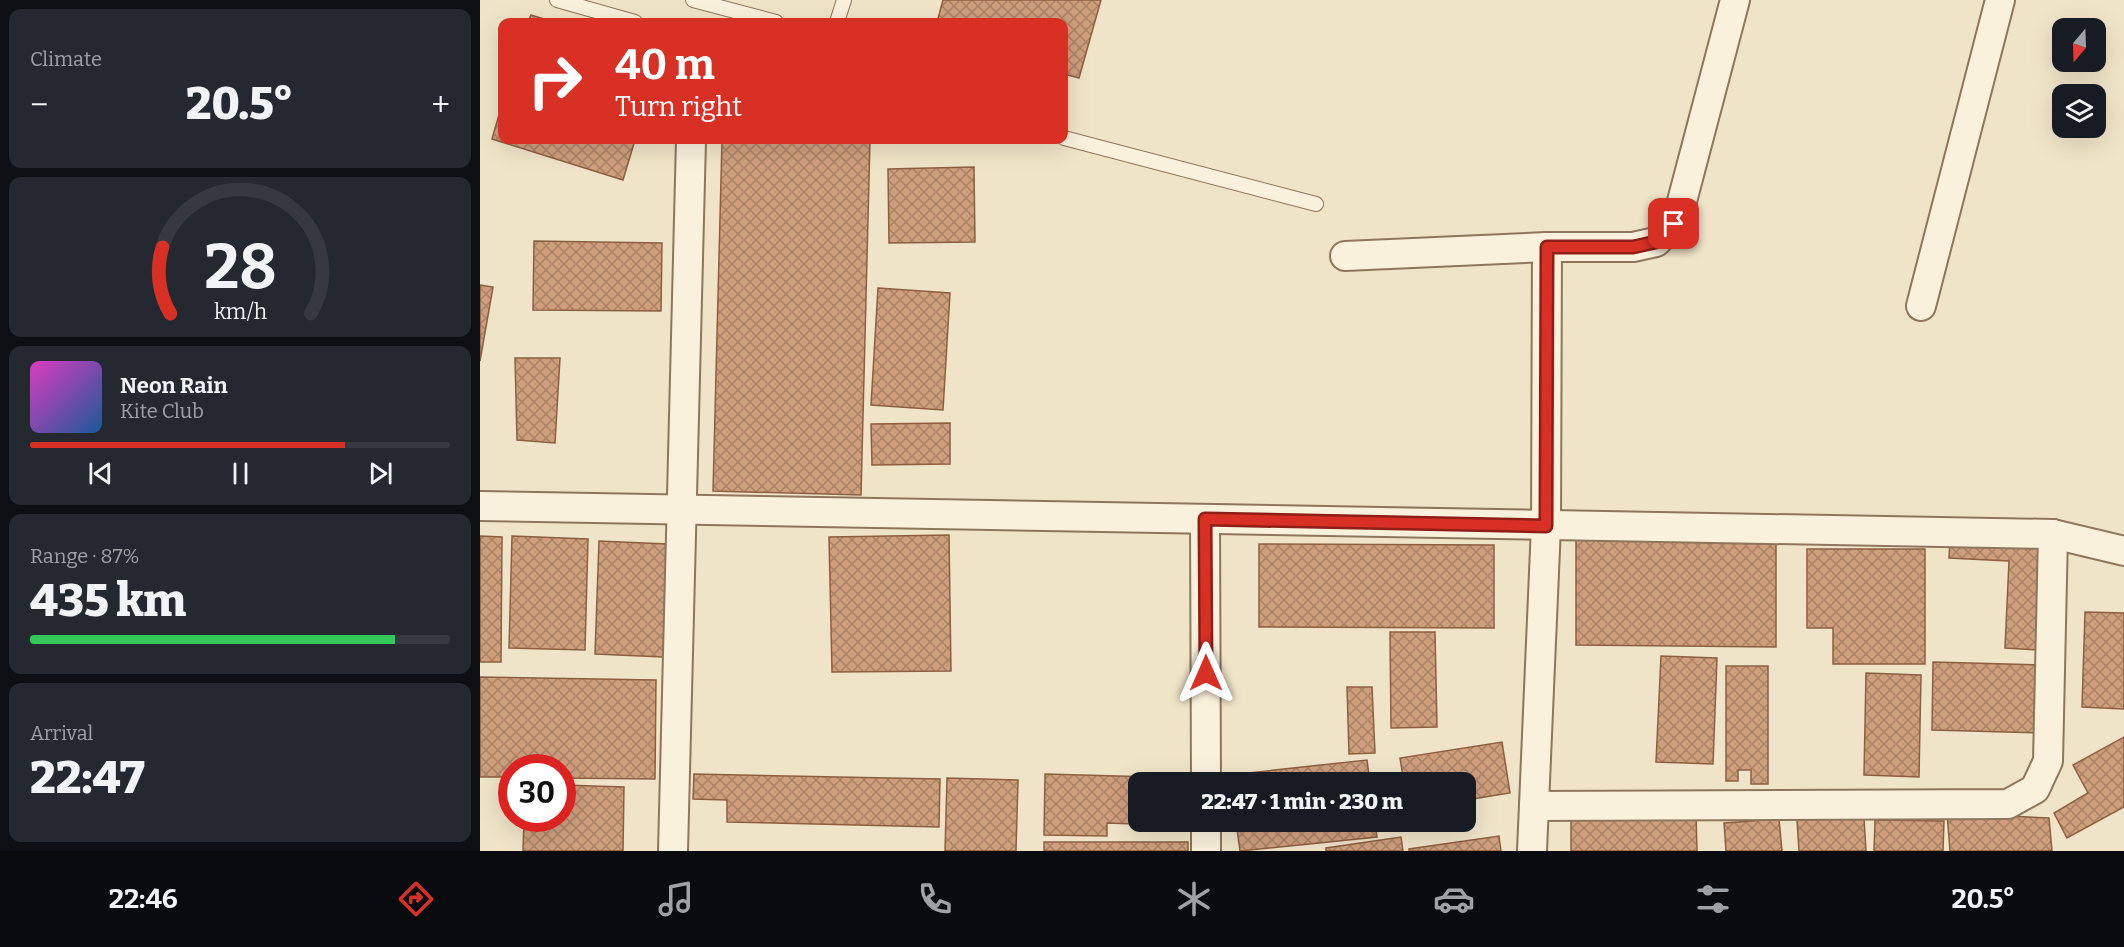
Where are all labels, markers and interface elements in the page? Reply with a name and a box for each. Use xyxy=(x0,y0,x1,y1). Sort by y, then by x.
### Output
north arrow xyxy=(2052,18,2106,72)
map controls xyxy=(2052,18,2106,138)
text: 40 m xyxy=(615,40,715,90)
icon: right xyxy=(516,42,594,120)
text: Climate xyxy=(30,47,102,71)
text: 20.5° xyxy=(186,77,294,131)
button: layers xyxy=(2052,84,2106,138)
text: − xyxy=(30,85,48,125)
text: + xyxy=(431,85,450,125)
text: Turn right xyxy=(615,91,742,123)
pin xyxy=(1648,198,1699,249)
icon: arrive xyxy=(1657,207,1690,240)
text: 28 xyxy=(204,230,276,305)
text: km/h xyxy=(213,300,267,326)
text: Neon Rain xyxy=(120,372,228,399)
text: Kite Club xyxy=(120,399,204,423)
icon: previous xyxy=(84,457,117,490)
icon: pause xyxy=(224,457,257,490)
icon: next xyxy=(364,457,397,490)
text: Range · 87% xyxy=(30,544,139,568)
text: 435 km xyxy=(30,574,186,628)
position arrow xyxy=(1174,641,1238,705)
text: Arrival xyxy=(30,721,93,745)
text: 22:47 xyxy=(30,751,145,805)
speed limit sign: 30 xyxy=(498,754,576,832)
text: 22:47 · 1 min · 230 m xyxy=(1201,788,1403,815)
icon: directions xyxy=(395,878,437,920)
icon: music xyxy=(655,878,697,920)
icon: phone xyxy=(914,878,956,920)
icon: climate xyxy=(1173,878,1215,920)
icon: car xyxy=(1433,878,1475,920)
icon: filters xyxy=(1692,878,1734,920)
text: 22:46 xyxy=(109,883,178,915)
text: 20.5° xyxy=(1951,883,2015,915)

